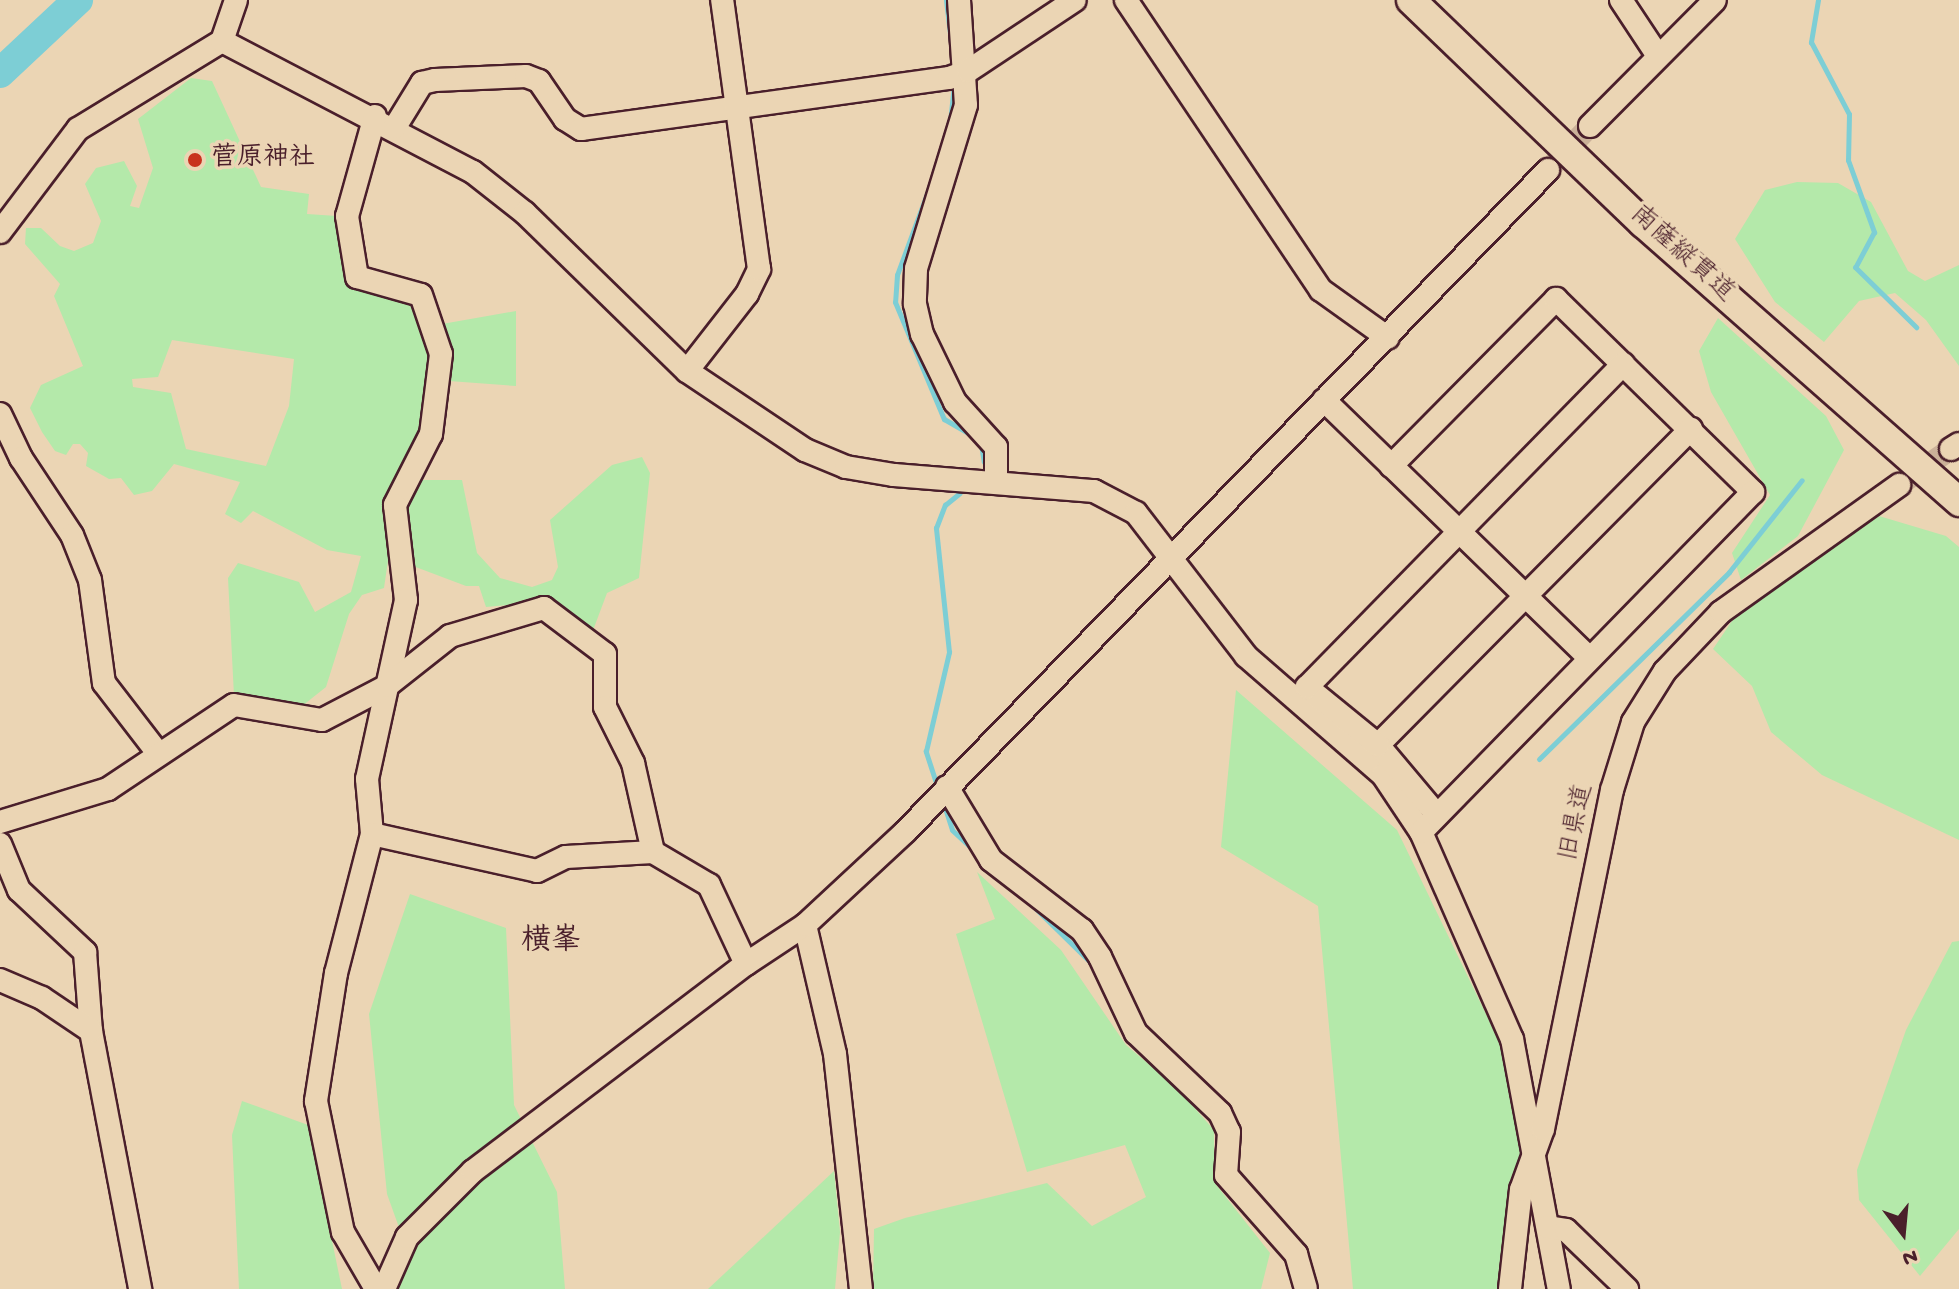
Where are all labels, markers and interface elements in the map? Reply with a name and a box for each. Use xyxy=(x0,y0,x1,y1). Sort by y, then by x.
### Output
place label: 菅原神社 xyxy=(211,144,315,176)
marker: 菅原神社 xyxy=(186,151,204,169)
street label: 南薩縦貫道 xyxy=(1622,200,1740,310)
street label: 旧県道 xyxy=(1555,782,1601,864)
district label: 横峯 xyxy=(521,925,581,961)
north arrow xyxy=(1863,1193,1943,1273)
text: N xyxy=(1899,1242,1920,1271)

